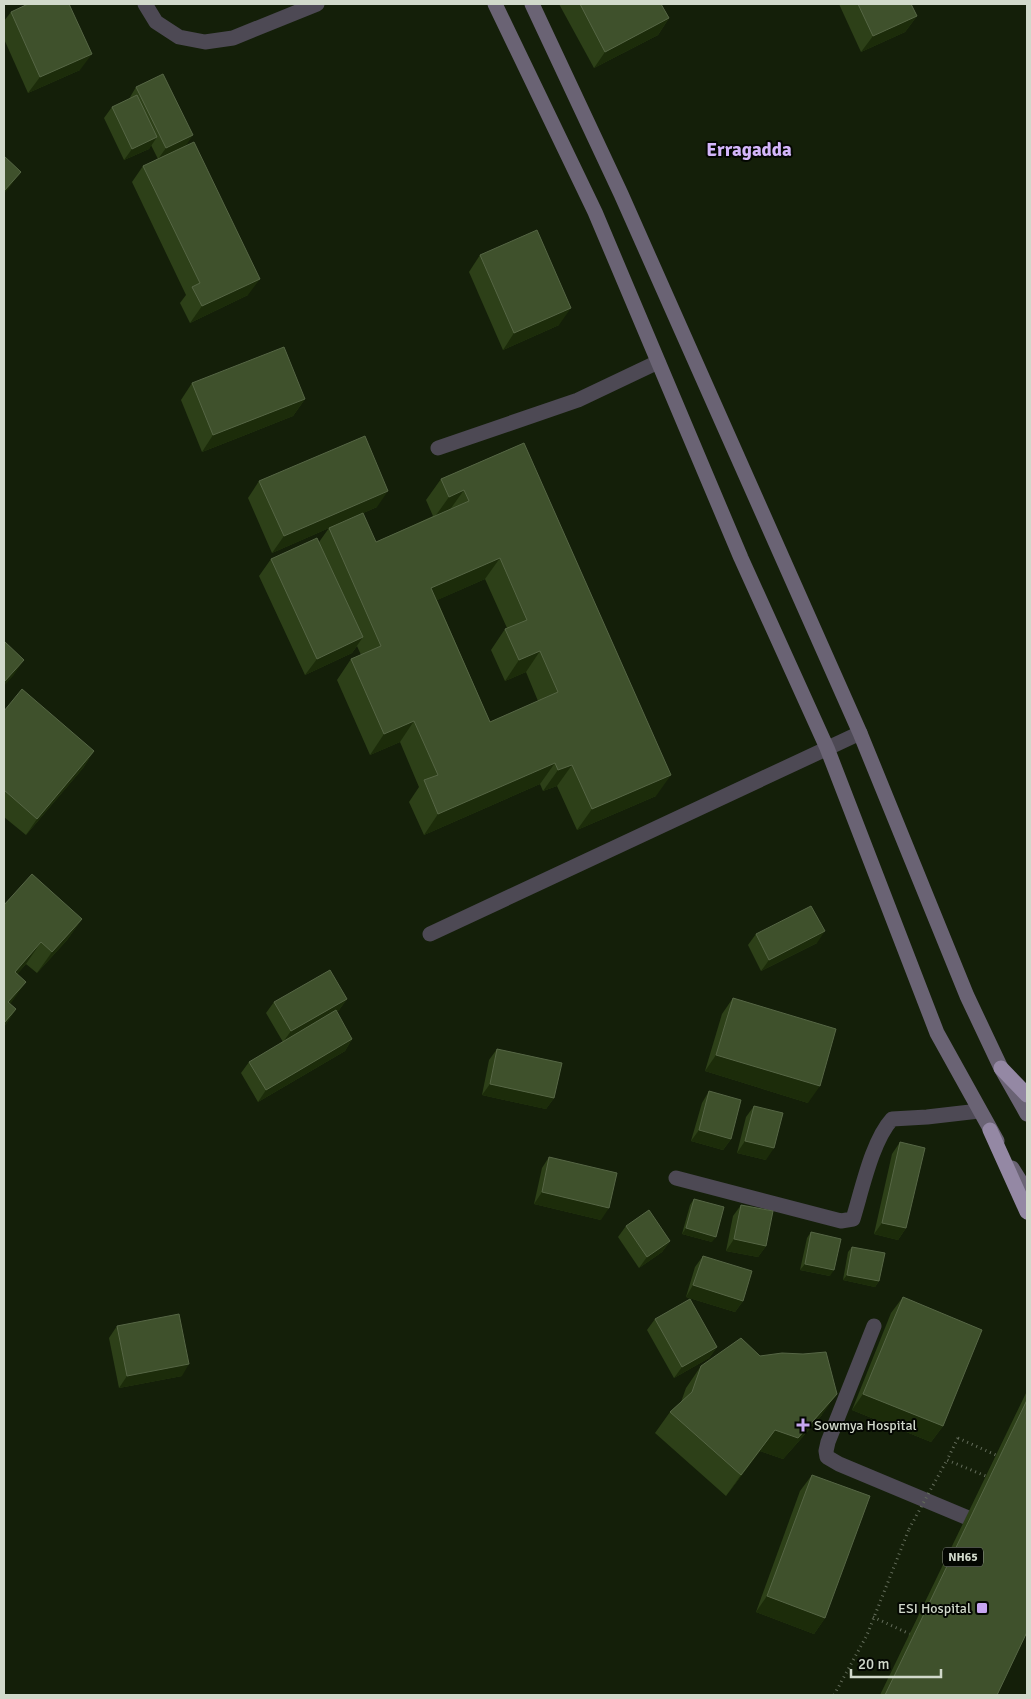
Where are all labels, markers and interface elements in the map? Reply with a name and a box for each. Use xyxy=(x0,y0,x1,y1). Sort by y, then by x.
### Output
district label: Erragadda xyxy=(706,138,792,162)
place label: Sowmya Hospital xyxy=(814,1417,917,1434)
marker: Sowmya Hospital xyxy=(796,1418,810,1432)
road number: NH65 xyxy=(943,1548,983,1566)
place label: ESI Hospital xyxy=(898,1600,971,1617)
marker: ESI Hospital xyxy=(975,1601,989,1615)
scale bar xyxy=(851,1646,941,1678)
text: 20 m xyxy=(858,1655,889,1673)

